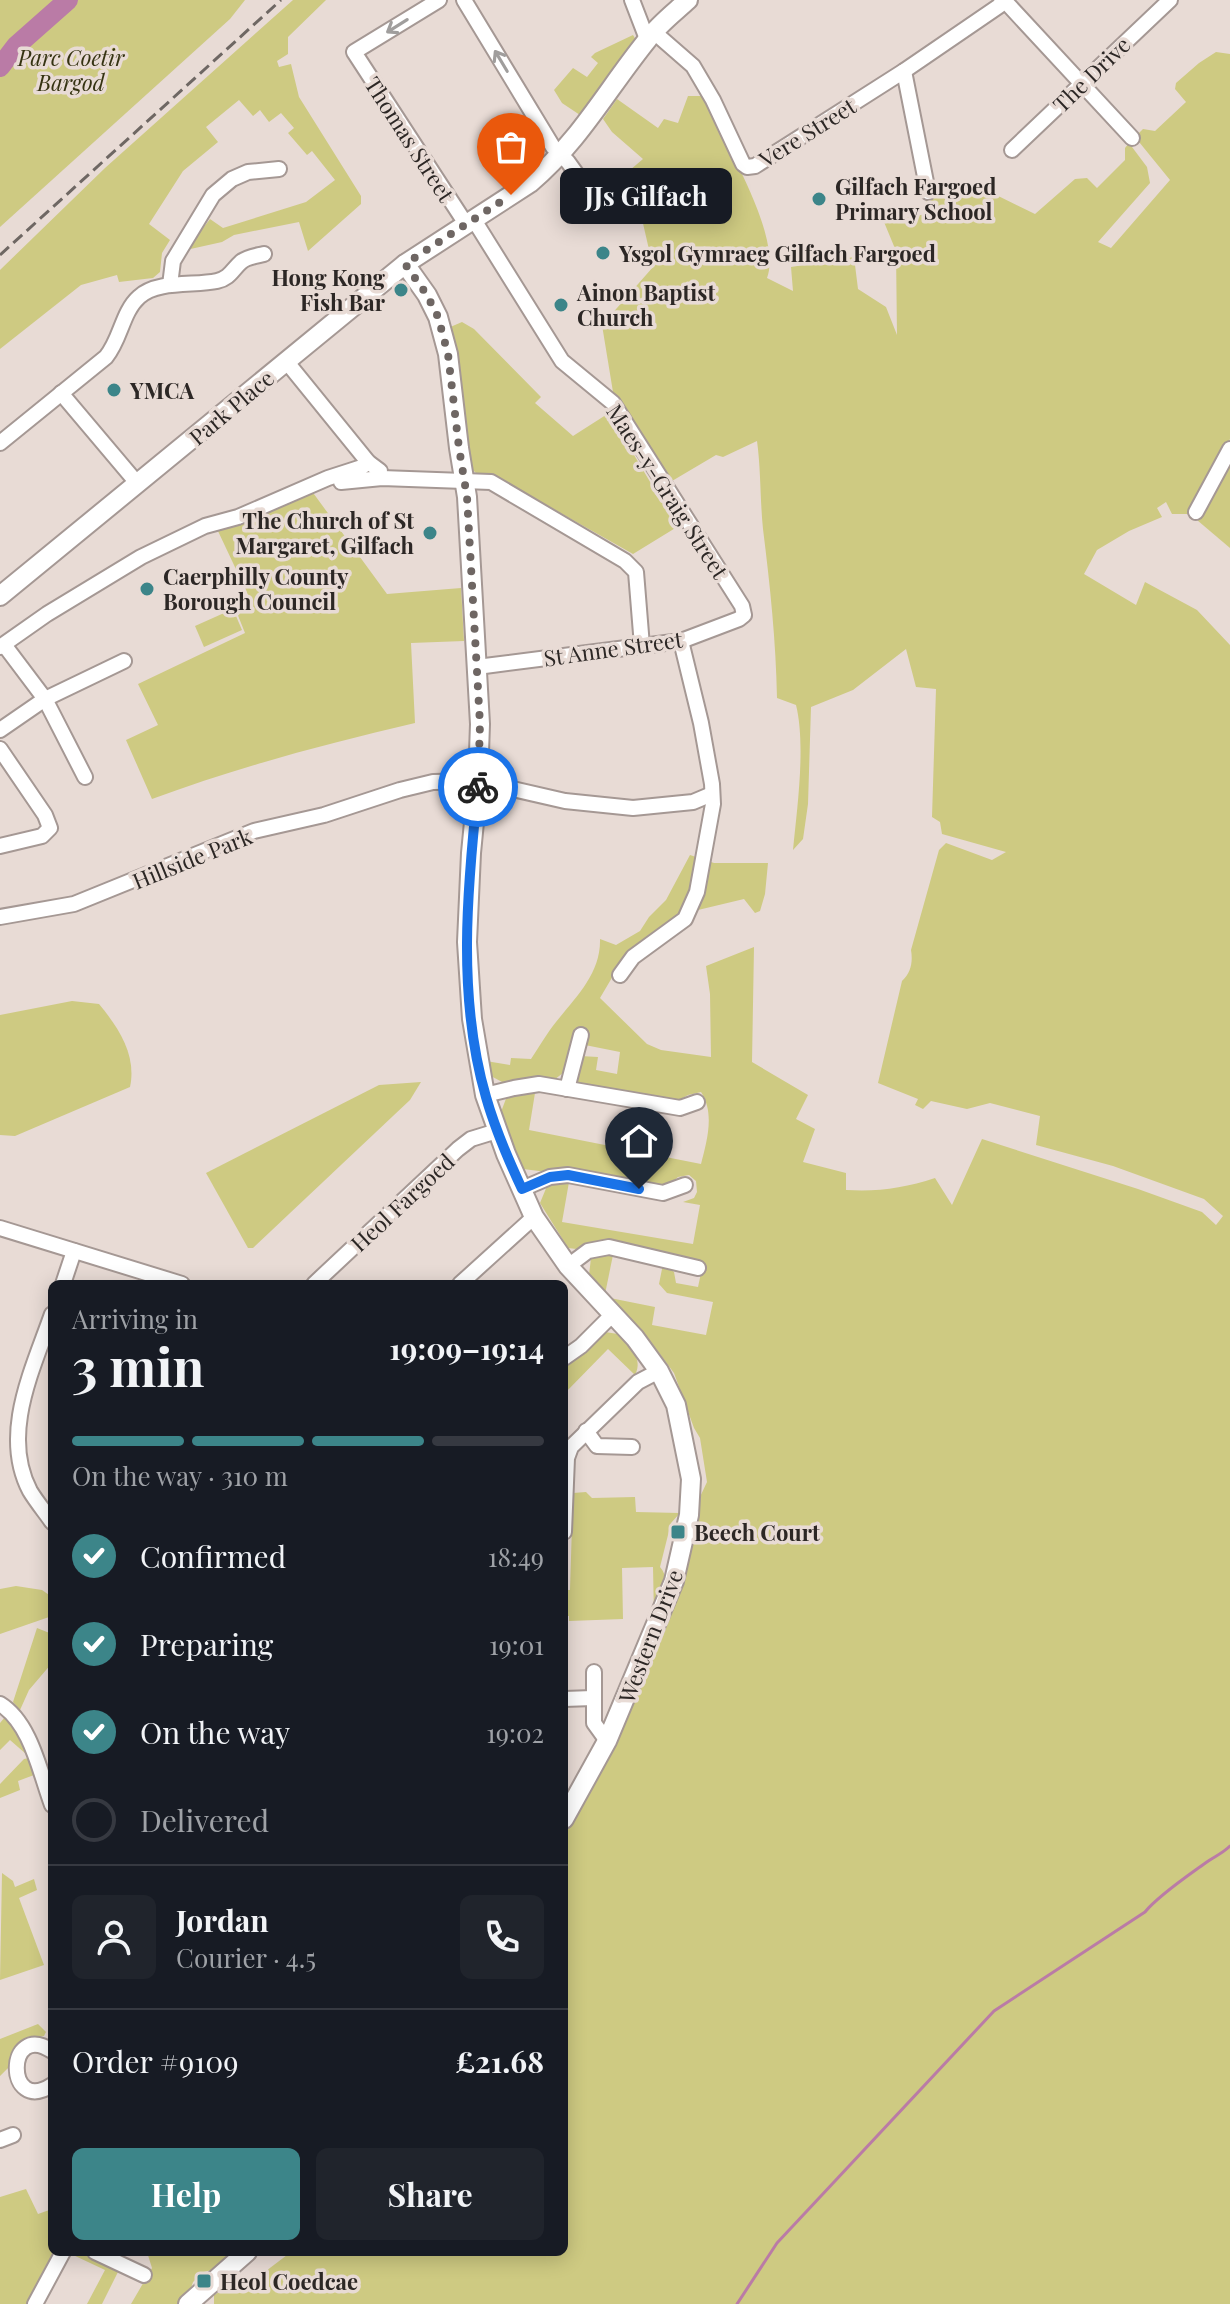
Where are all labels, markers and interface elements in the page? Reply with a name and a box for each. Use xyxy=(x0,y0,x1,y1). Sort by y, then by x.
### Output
one-way arrow xyxy=(386,18,408,35)
street label: The Drive xyxy=(1046,30,1136,118)
park label: Parc Coetir Bargod xyxy=(17,42,125,97)
one-way arrow xyxy=(493,50,509,72)
street label: Thomas Street xyxy=(358,71,462,208)
street label: Vere Street xyxy=(752,90,862,174)
pin xyxy=(477,113,545,195)
icon: bag xyxy=(489,125,533,169)
callout: JJs Gilfach xyxy=(559,167,731,223)
place label: Gilfach Fargoed Primary School xyxy=(835,171,996,226)
text: JJs Gilfach xyxy=(584,178,708,213)
marker: Gilfach Fargoed Primary School xyxy=(810,190,828,208)
place label: Ysgol Gymraeg Gilfach Fargoed xyxy=(618,238,936,268)
marker: Ysgol Gymraeg Gilfach Fargoed xyxy=(594,244,612,262)
place label: Hong Kong Fish Bar xyxy=(271,262,386,317)
place label: Ainon Baptist Church xyxy=(576,277,715,332)
marker: Hong Kong Fish Bar xyxy=(392,281,410,299)
marker: Ainon Baptist Church xyxy=(552,296,570,314)
street label: Park Place xyxy=(182,363,280,451)
place label: YMCA xyxy=(129,375,194,405)
marker: YMCA xyxy=(105,381,123,399)
street label: Maes-y-Graig Street xyxy=(600,398,736,585)
place label: The Church of St Margaret, Gilfach xyxy=(235,505,415,560)
marker: The Church of St Margaret, Gilfach xyxy=(421,524,439,542)
place label: Caerphilly County Borough Council xyxy=(163,561,349,616)
marker: Caerphilly County Borough Council xyxy=(138,580,156,598)
street label: St Anne Street xyxy=(542,623,686,673)
courier xyxy=(438,747,518,827)
icon: bike xyxy=(456,765,500,809)
street label: Hillside Park xyxy=(128,820,256,896)
pin xyxy=(605,1107,673,1189)
icon: home xyxy=(617,1119,661,1163)
street label: Heol Fargoed xyxy=(344,1146,460,1258)
text: Arriving in xyxy=(72,1301,198,1336)
text: 19:09–19:14 xyxy=(389,1328,544,1368)
text: 3 min xyxy=(72,1331,205,1400)
text: On the way · 310 m xyxy=(72,1458,288,1493)
place label: Beech Court xyxy=(694,1517,820,1547)
marker: Beech Court xyxy=(669,1523,687,1541)
icon: check xyxy=(72,1534,116,1578)
text: Confirmed xyxy=(140,1536,286,1576)
text: 18:49 xyxy=(488,1539,544,1574)
street label: Western Drive xyxy=(610,1565,689,1708)
icon: check xyxy=(72,1622,116,1666)
text: Preparing xyxy=(140,1624,273,1664)
text: 19:01 xyxy=(489,1627,544,1662)
icon: check xyxy=(72,1710,116,1754)
text: On the way xyxy=(140,1712,290,1752)
text: 19:02 xyxy=(486,1715,544,1750)
text: Delivered xyxy=(140,1800,269,1840)
button: person xyxy=(72,1895,156,1979)
button: phone xyxy=(460,1895,544,1979)
text: Jordan xyxy=(176,1900,269,1940)
text: Courier · 4.5 xyxy=(176,1940,316,1975)
text: Order #9109 xyxy=(72,2041,239,2081)
text: £21.68 xyxy=(455,2041,544,2081)
button: Help xyxy=(72,2148,300,2240)
button: Share xyxy=(316,2148,544,2240)
place label: Heol Coedcae xyxy=(220,2266,358,2296)
marker: Heol Coedcae xyxy=(195,2272,213,2290)

